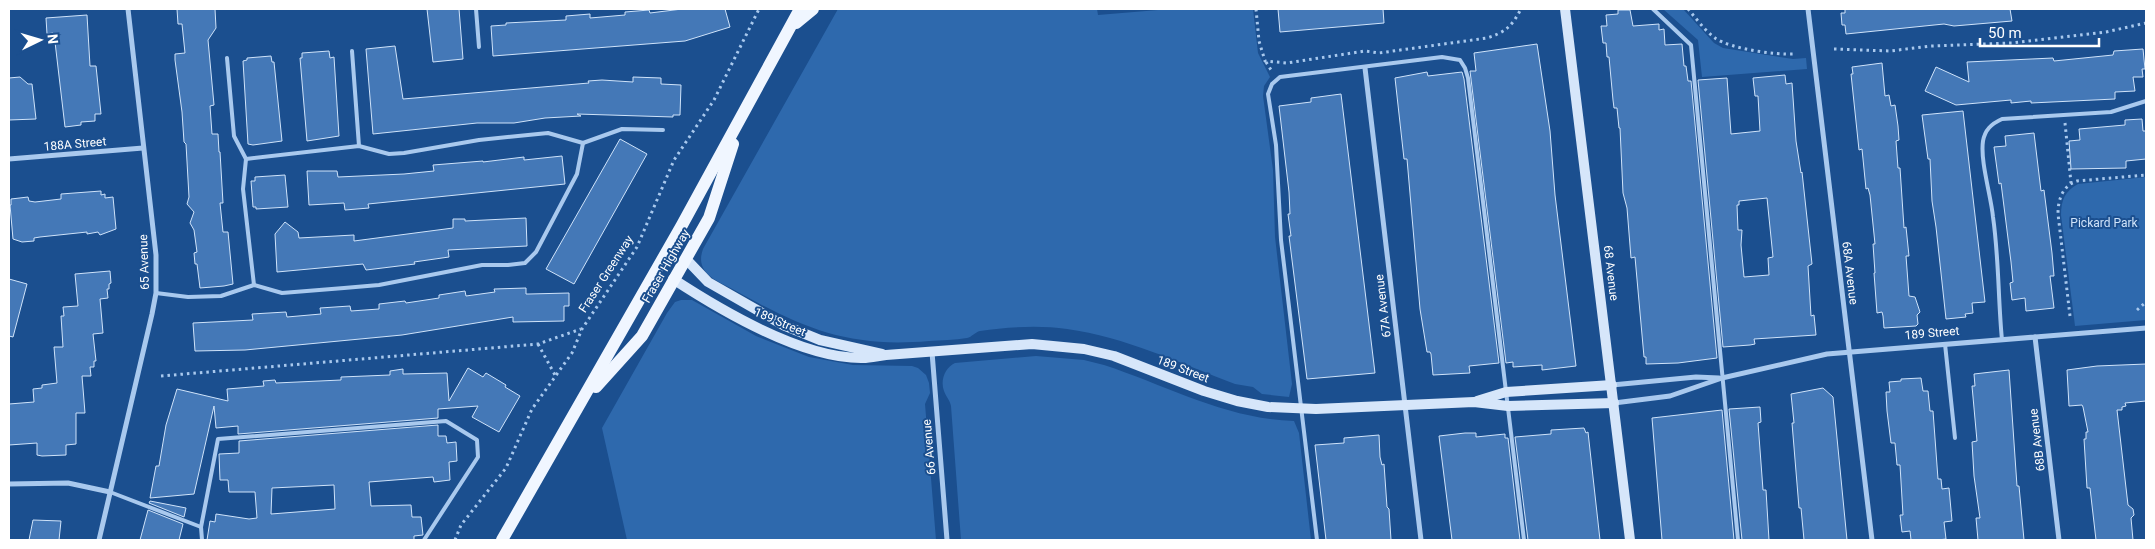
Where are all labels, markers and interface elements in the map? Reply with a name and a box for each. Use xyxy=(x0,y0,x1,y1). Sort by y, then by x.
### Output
north arrow xyxy=(15,15,65,65)
scale bar xyxy=(1980,15,2099,47)
text: 50 m xyxy=(1988,24,2022,42)
text: N xyxy=(45,33,61,44)
street label: 188A Street xyxy=(43,134,107,154)
park label: Pickard Park xyxy=(2070,216,2139,230)
street label: Fraser Highway xyxy=(639,227,693,305)
street label: Fraser Greenway xyxy=(576,233,636,315)
street label: 65 Avenue xyxy=(136,234,152,290)
street label: 68A Avenue xyxy=(1839,241,1861,305)
street label: 68 Avenue xyxy=(1601,244,1621,302)
street label: 67A Avenue xyxy=(1372,274,1394,338)
street label: 189 Street xyxy=(752,305,808,339)
street label: 189 Street xyxy=(1904,324,1960,342)
street label: 189 Street xyxy=(1155,353,1211,385)
street label: 68B Avenue xyxy=(2026,408,2048,472)
street label: 66 Avenue xyxy=(920,419,938,475)

